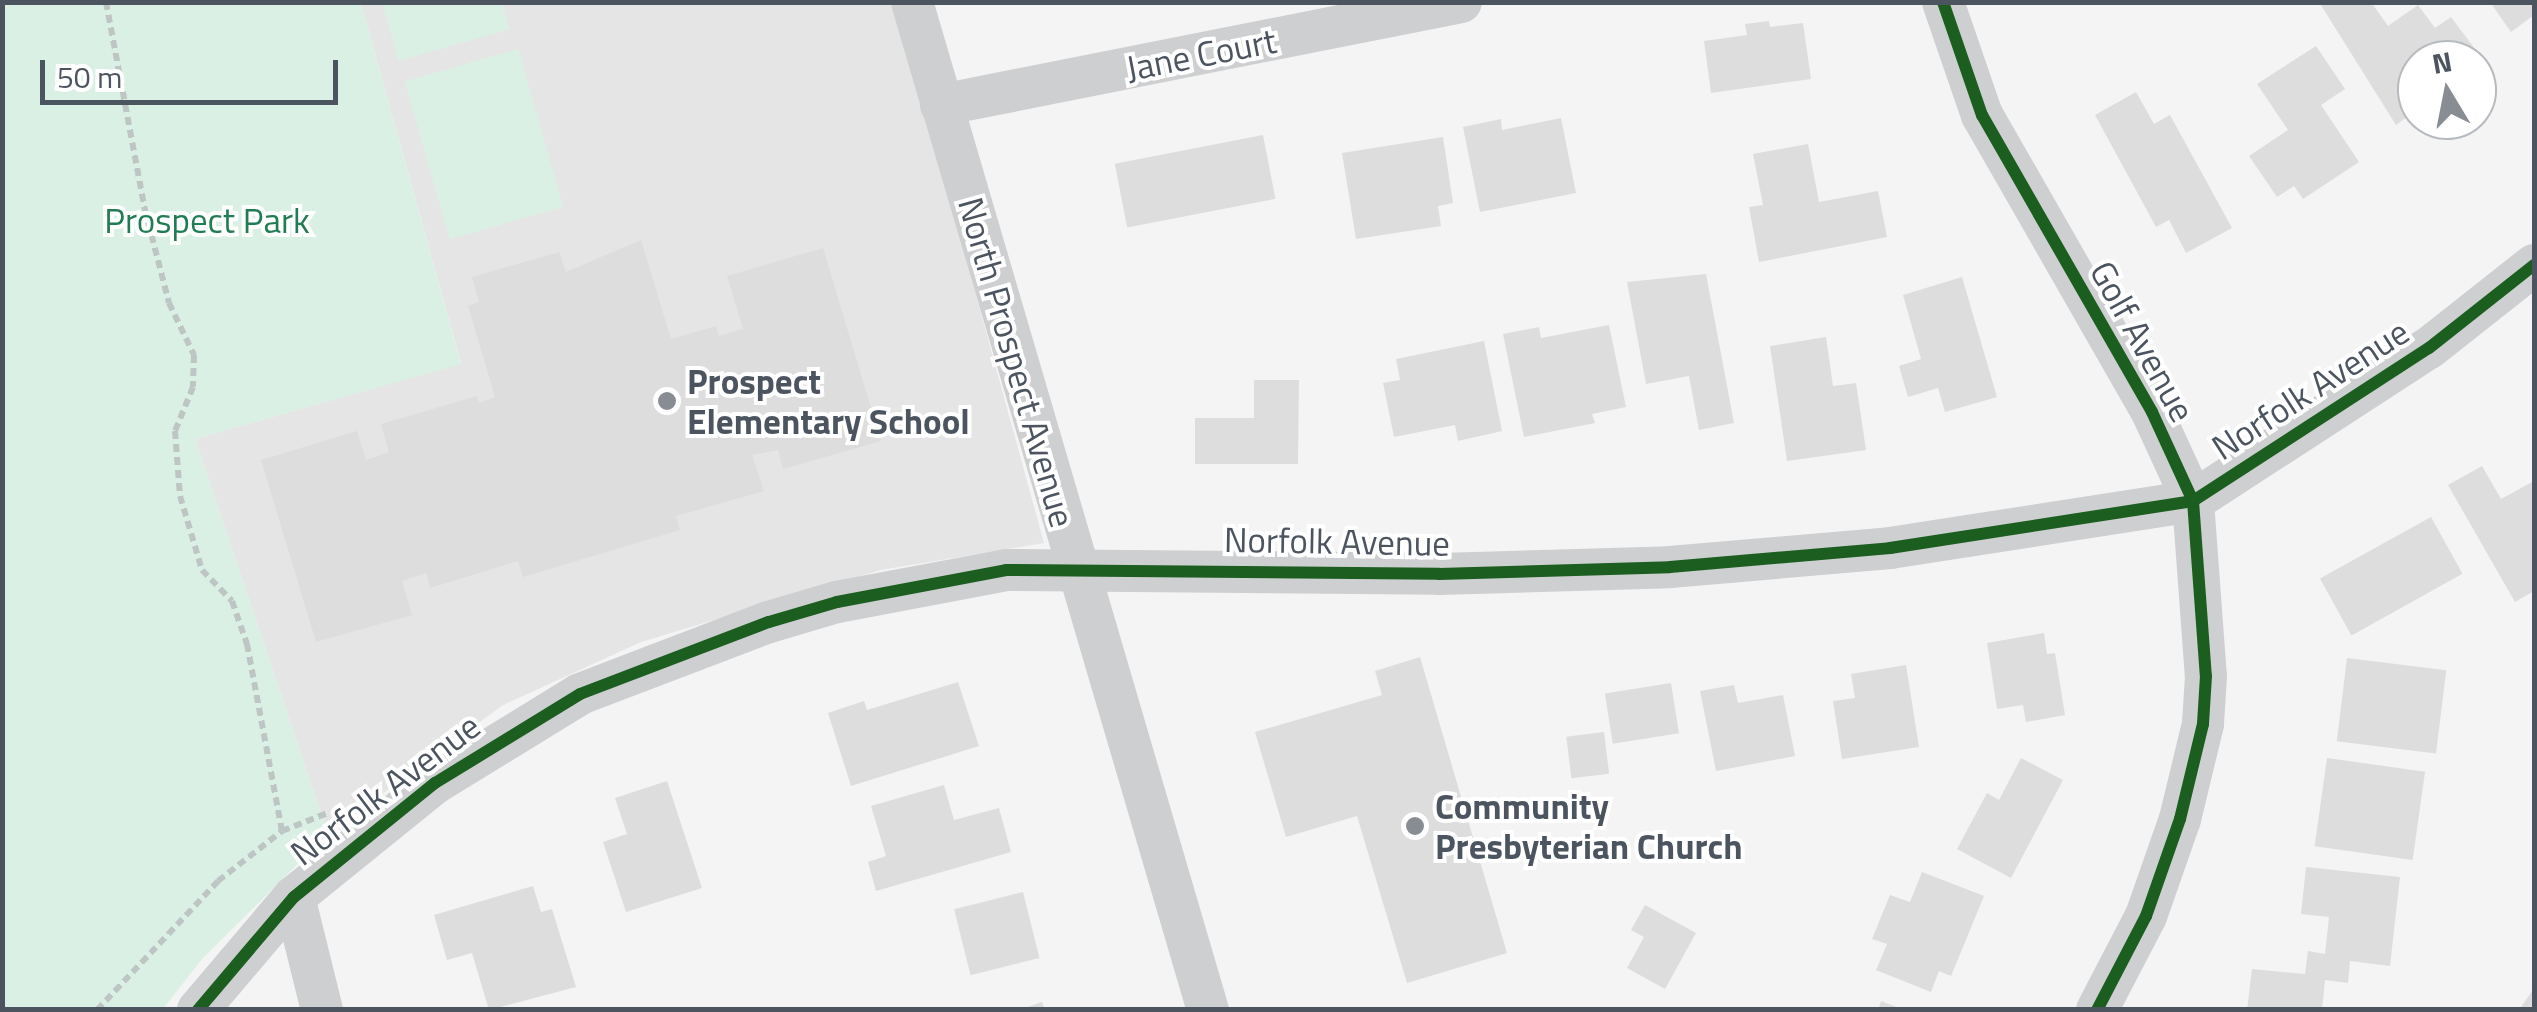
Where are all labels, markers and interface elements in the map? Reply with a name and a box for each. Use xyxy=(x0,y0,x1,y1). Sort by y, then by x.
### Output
street label: Jane Court xyxy=(1122,19,1280,89)
text: N xyxy=(2429,39,2455,85)
scale bar xyxy=(45,40,342,102)
north arrow xyxy=(2397,40,2497,140)
text: 50 m xyxy=(57,54,122,100)
street label: North Prospect Avenue xyxy=(950,192,1084,532)
park label: Prospect Park xyxy=(104,199,310,241)
street label: Golf Avenue xyxy=(2082,253,2204,429)
street label: Norfolk Avenue xyxy=(2204,310,2416,468)
place label: Prospect Elementary School xyxy=(687,360,970,442)
marker: Prospect Elementary School xyxy=(656,390,678,412)
street label: Norfolk Avenue xyxy=(1224,518,1450,564)
street label: Norfolk Avenue xyxy=(282,704,488,874)
place label: Community Presbyterian Church xyxy=(1435,785,1743,867)
marker: Community Presbyterian Church xyxy=(1404,815,1426,837)

